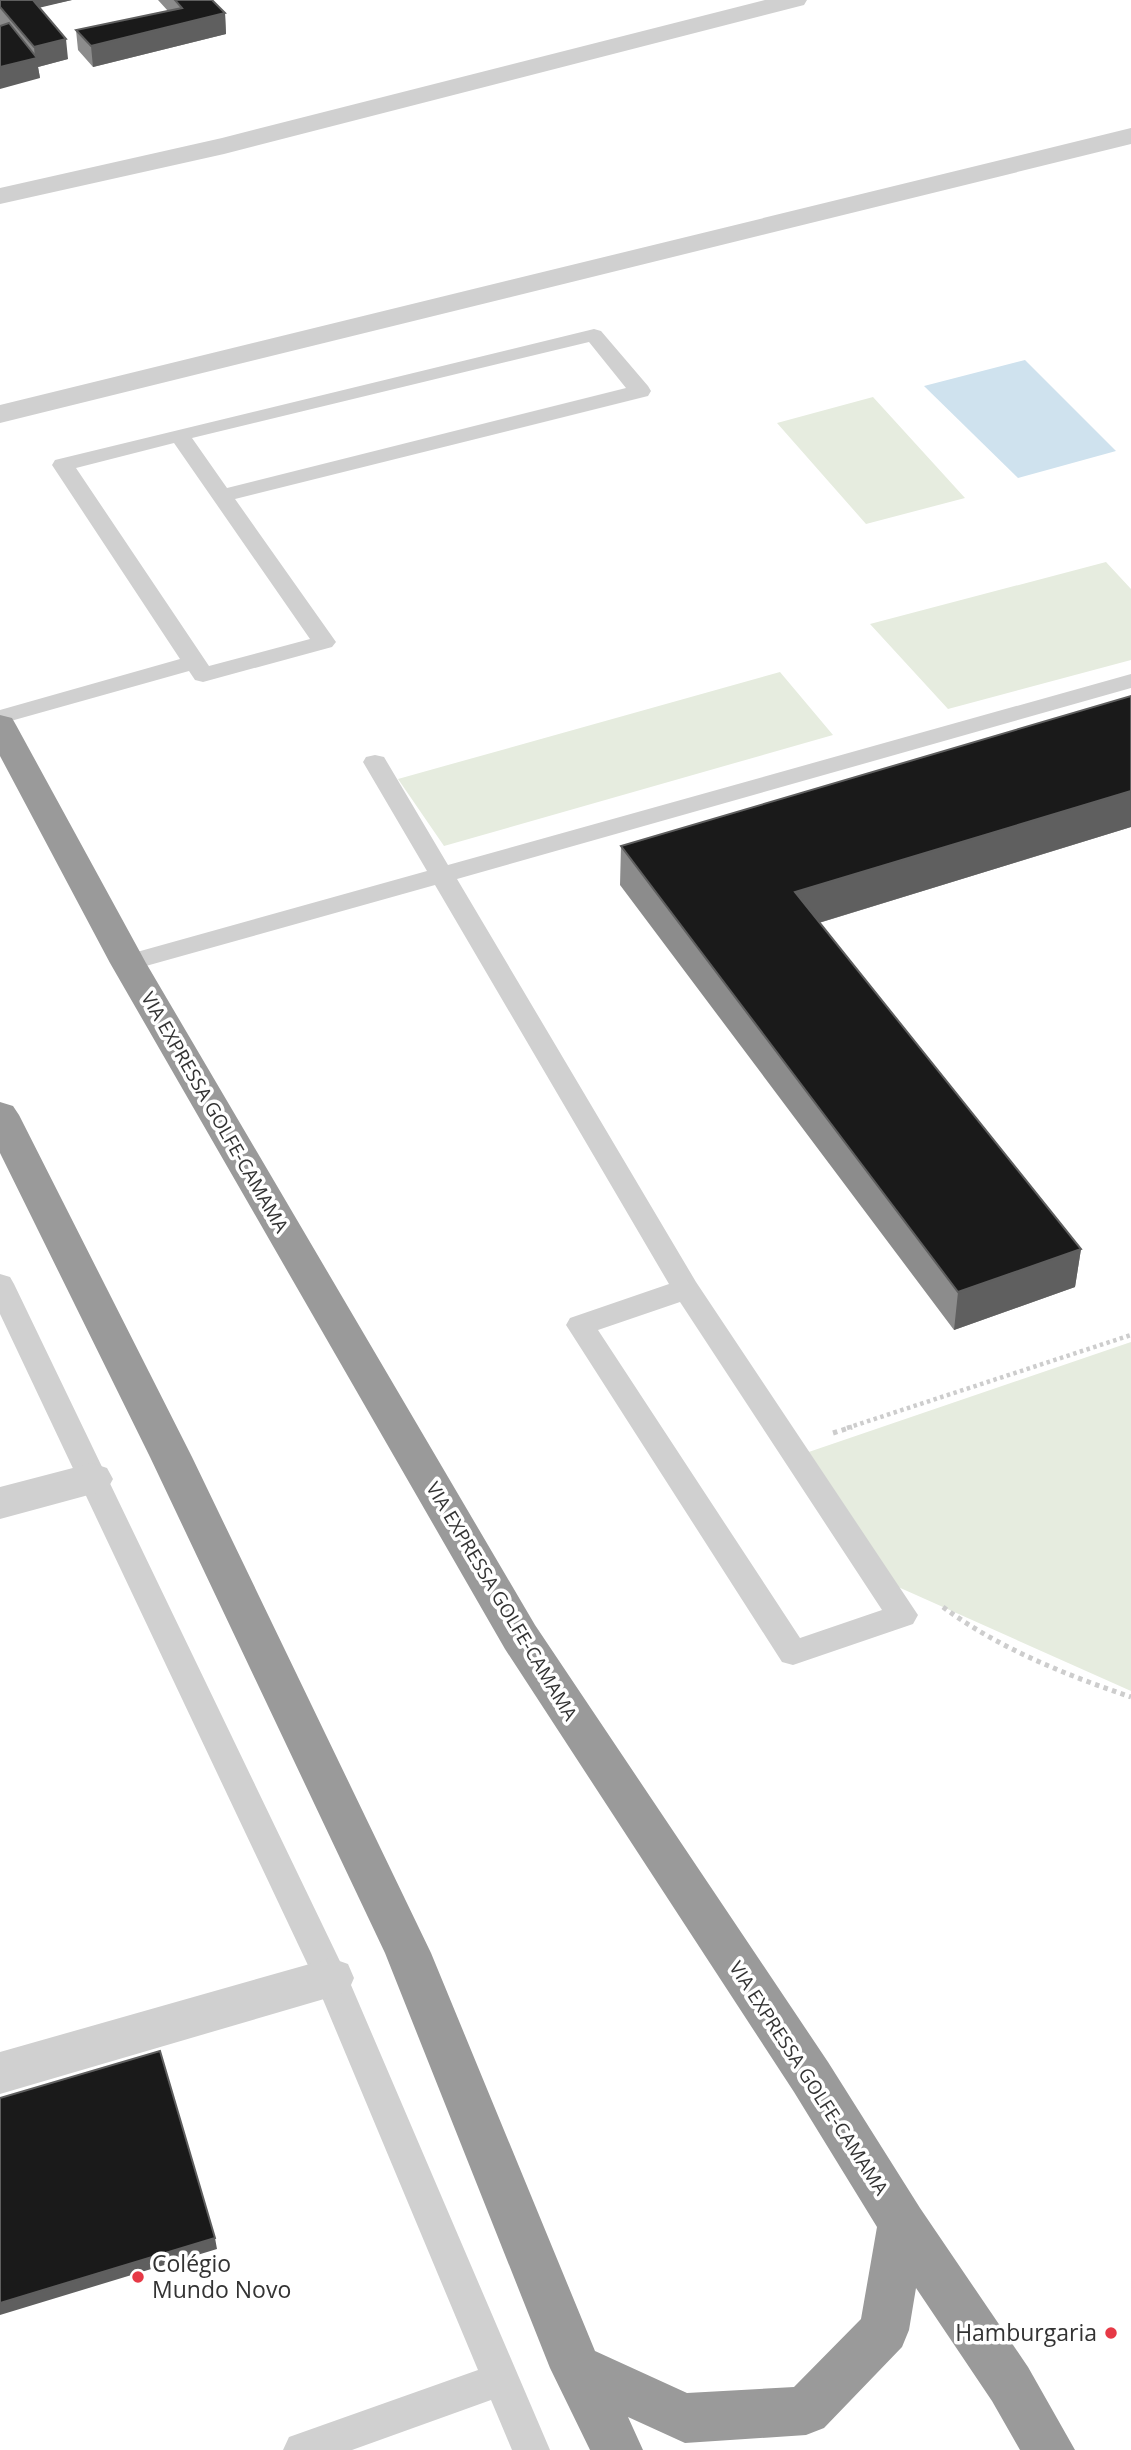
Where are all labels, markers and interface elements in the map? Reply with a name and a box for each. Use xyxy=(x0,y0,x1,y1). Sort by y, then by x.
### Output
street label: VIA EXPRESSA GOLFE-CAMAMA xyxy=(135,987,295,1237)
street label: VIA EXPRESSA GOLFE-CAMAMA xyxy=(420,1477,584,1725)
street label: VIA EXPRESSA GOLFE-CAMAMA xyxy=(724,1956,894,2200)
place label: Colégio Mundo Novo xyxy=(152,2247,291,2305)
marker: Colégio Mundo Novo xyxy=(130,2269,146,2285)
place label: Hamburgaria xyxy=(955,2316,1097,2348)
marker: Hamburgaria xyxy=(1103,2325,1119,2341)

